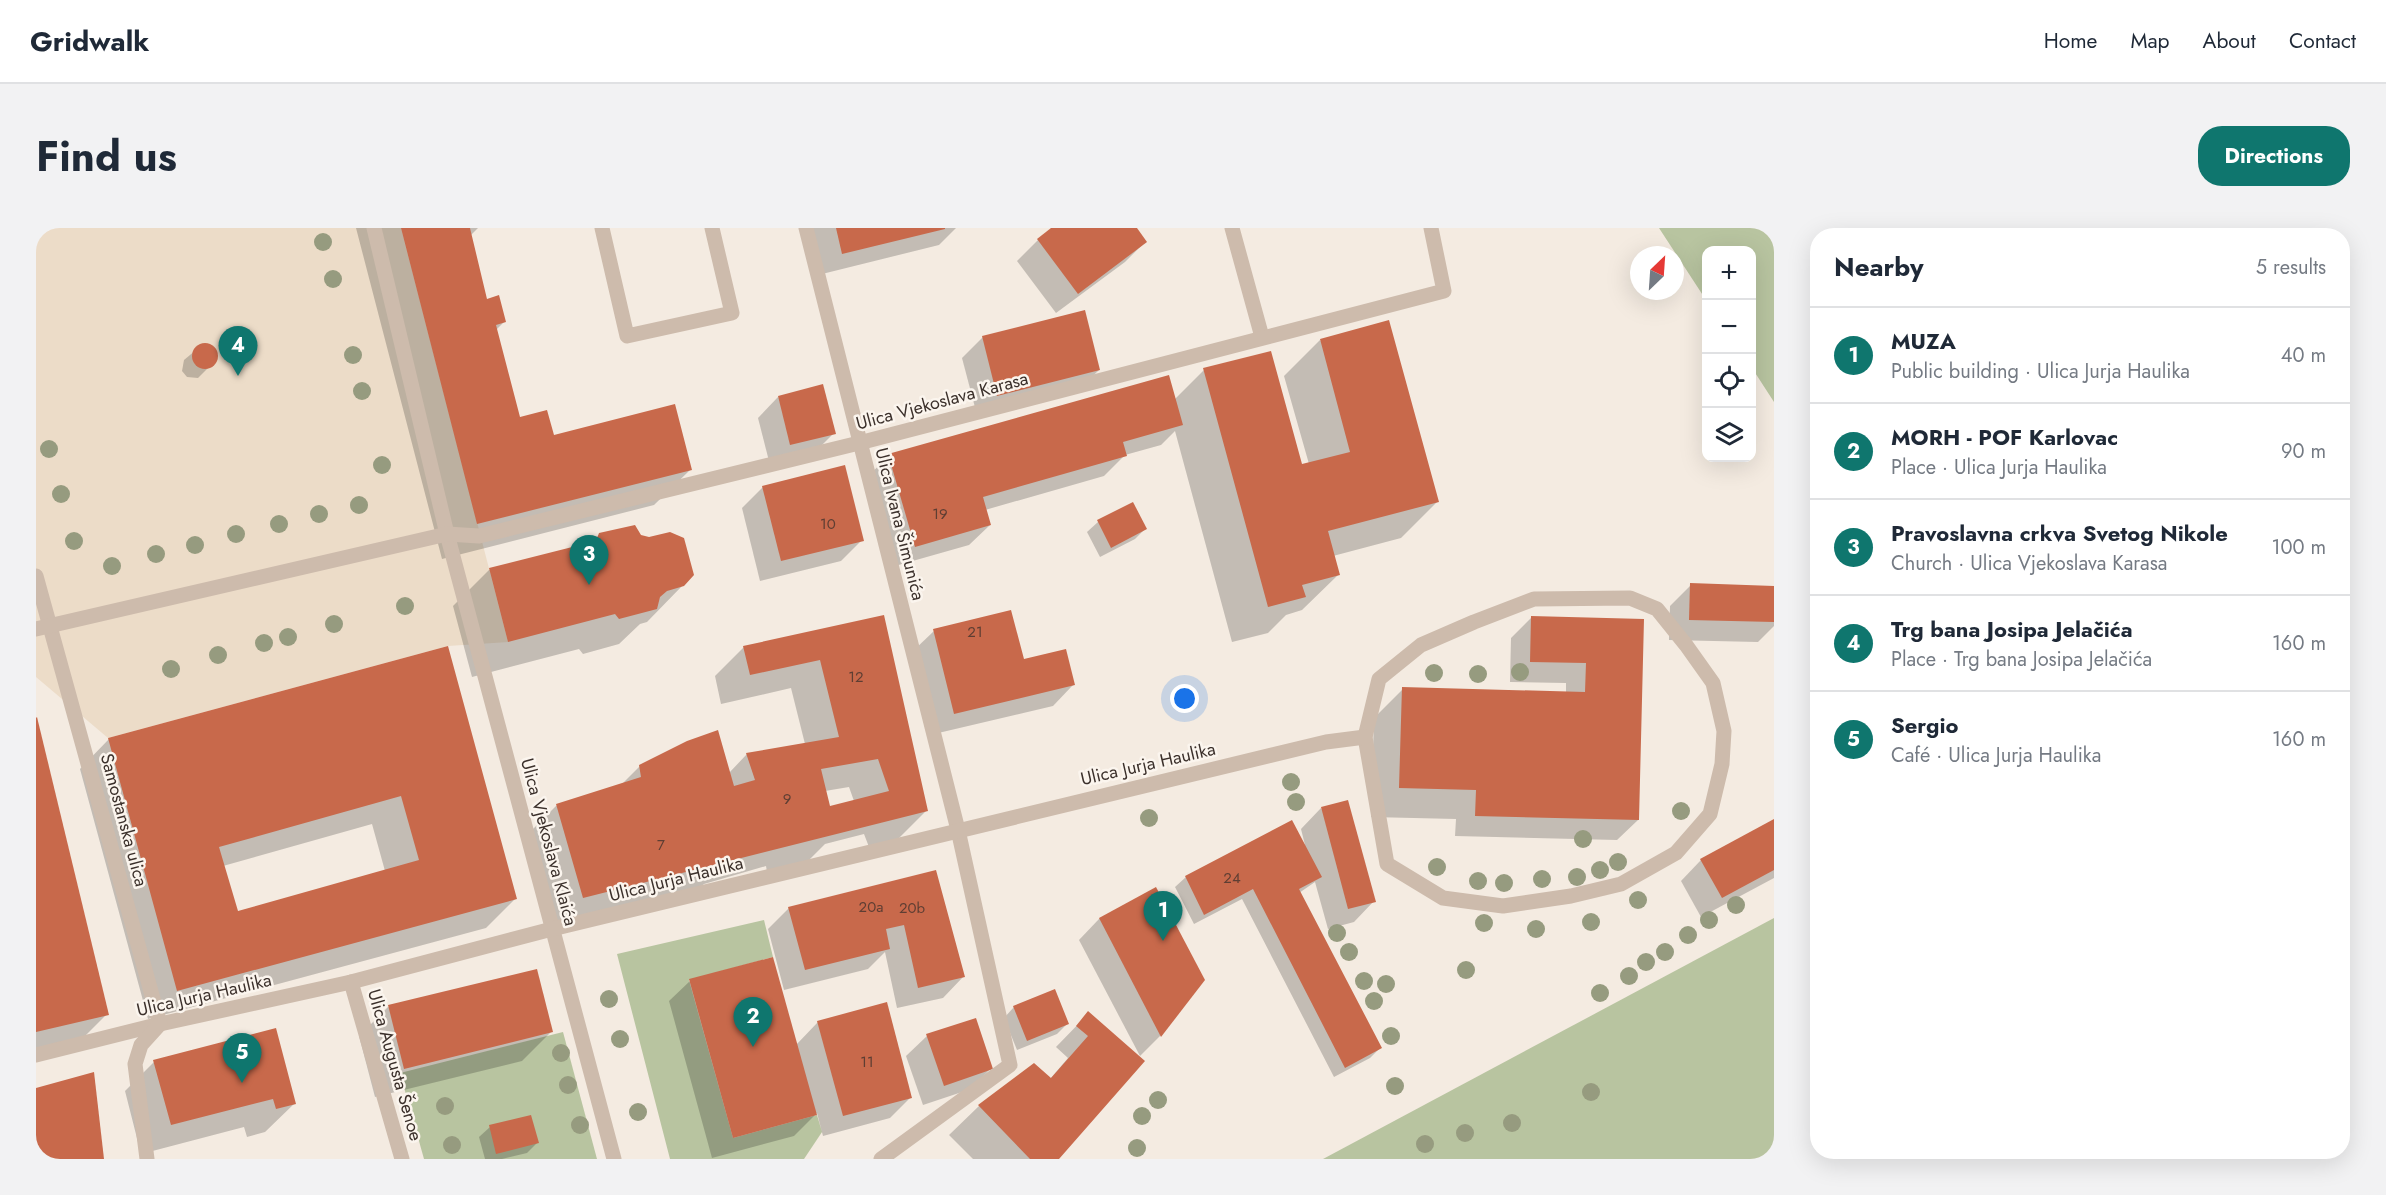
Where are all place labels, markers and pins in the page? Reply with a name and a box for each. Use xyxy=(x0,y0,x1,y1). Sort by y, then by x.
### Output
pin: 4 xyxy=(218,326,258,376)
pin: 3 xyxy=(570,536,608,585)
pin: 1 xyxy=(1144,892,1182,941)
pin: 2 xyxy=(734,998,772,1047)
pin: 5 xyxy=(222,1034,262,1083)

